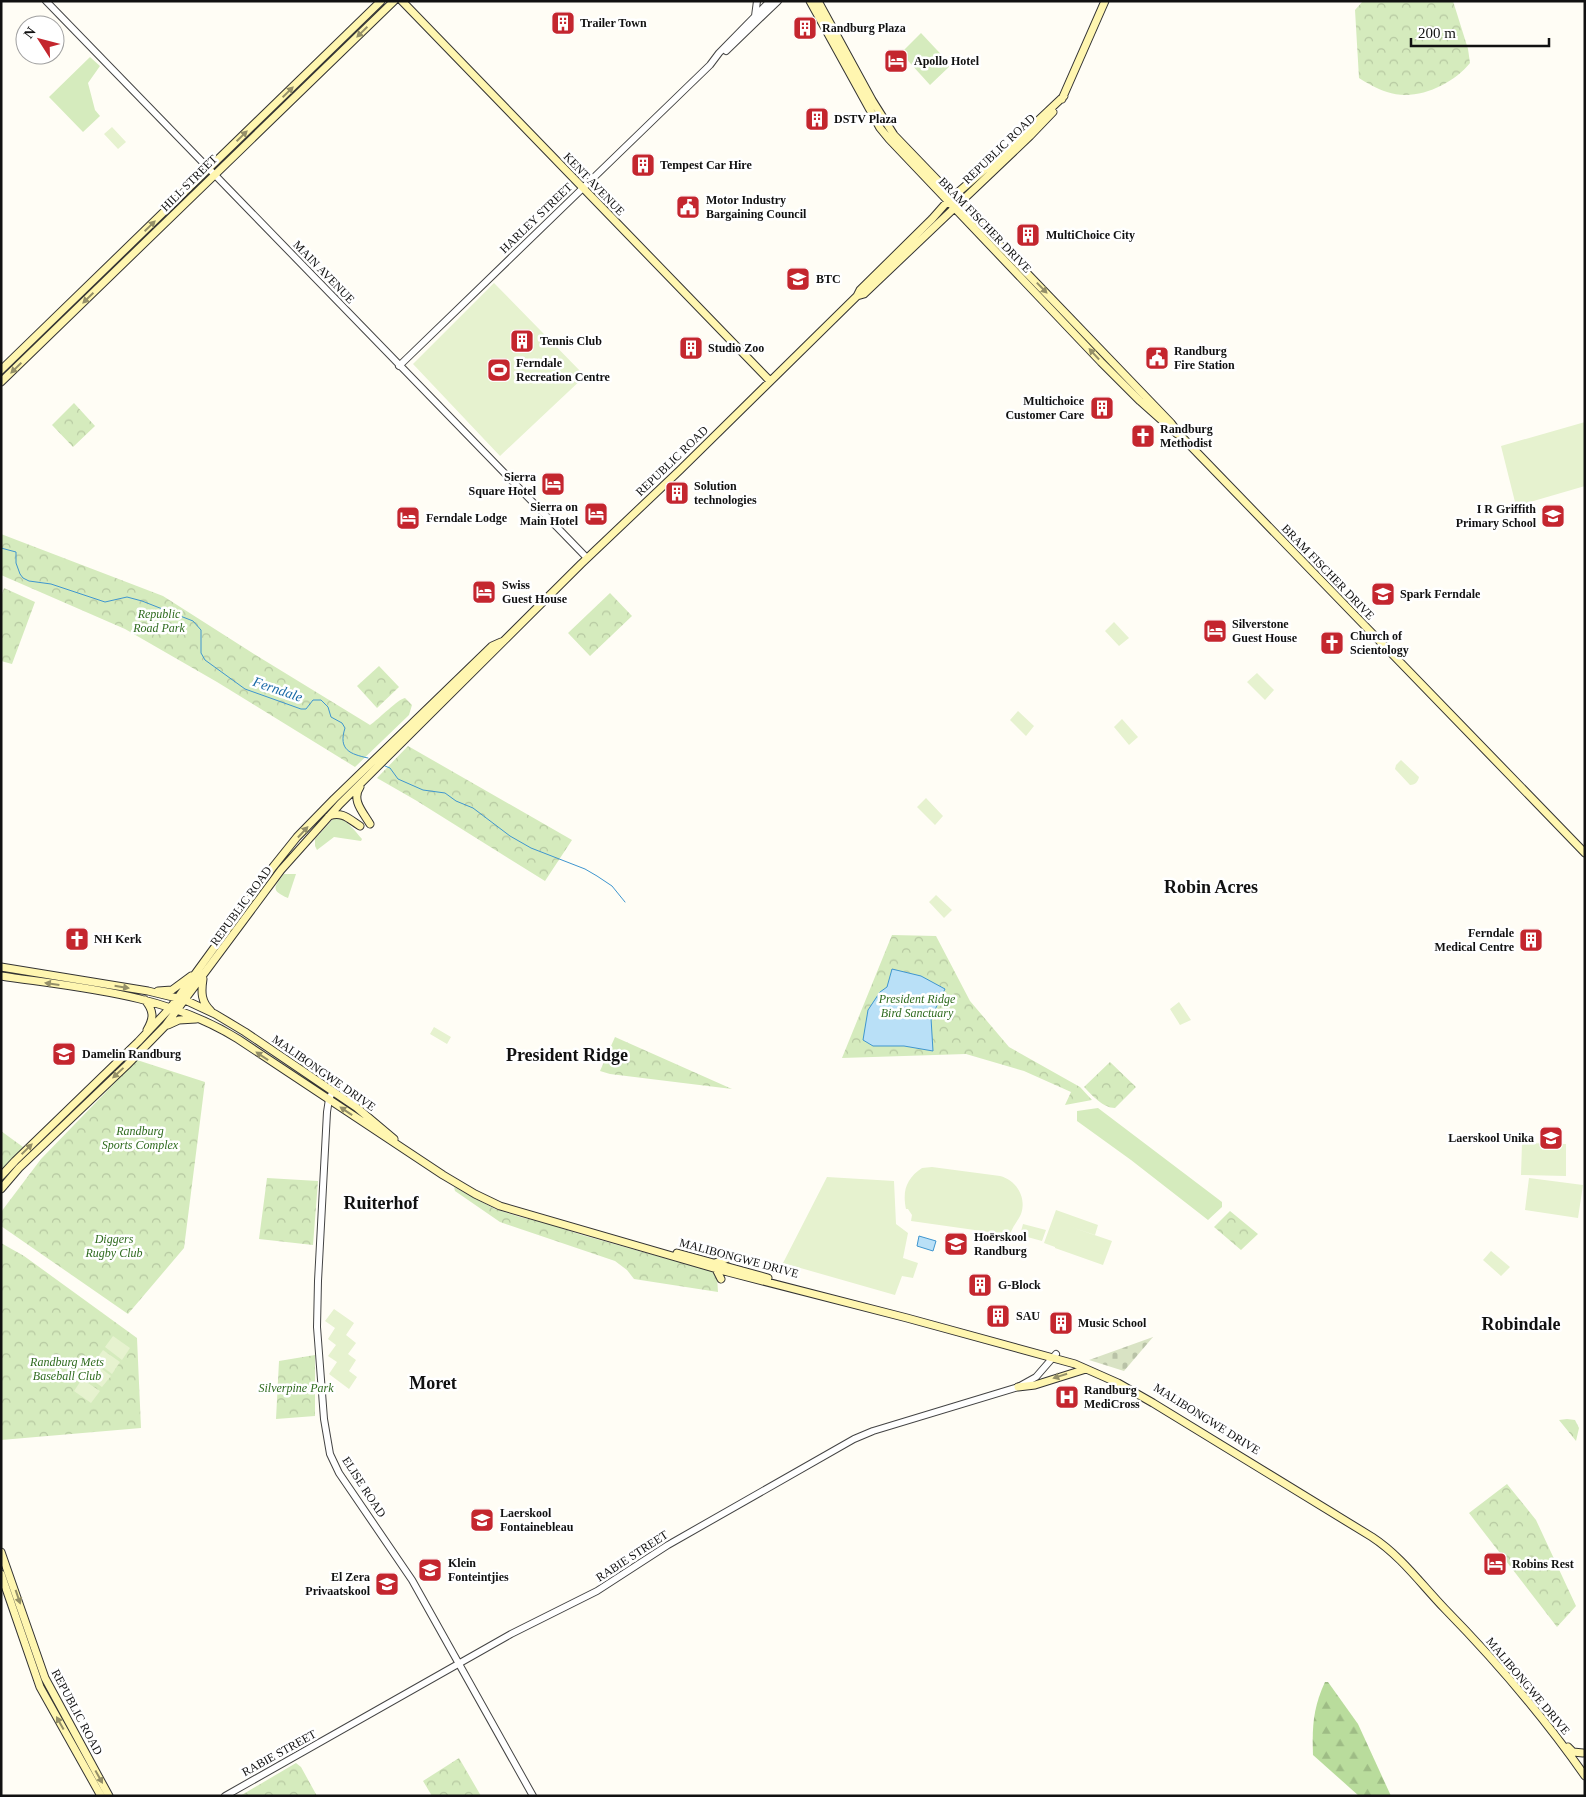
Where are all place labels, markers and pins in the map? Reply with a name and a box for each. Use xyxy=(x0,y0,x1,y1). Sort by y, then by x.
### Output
building icon: Trailer Town xyxy=(550,10,576,36)
building icon: Randburg Plaza xyxy=(792,15,818,41)
place label: Trailer Town xyxy=(580,16,647,30)
place label: Randburg Plaza xyxy=(822,21,906,35)
hotel icon: Apollo Hotel xyxy=(883,48,909,74)
place label: Apollo Hotel xyxy=(914,54,980,68)
building icon: DSTV Plaza xyxy=(804,106,830,132)
place label: DSTV Plaza xyxy=(834,112,897,126)
building icon: Tempest Car Hire xyxy=(630,152,656,178)
place label: Tempest Car Hire xyxy=(660,158,752,172)
place label: Motor Industry Bargaining Council xyxy=(706,193,807,221)
public building icon: Motor Industry Bargaining Council xyxy=(675,194,701,220)
building icon: MultiChoice City xyxy=(1015,222,1041,248)
place label: MultiChoice City xyxy=(1046,228,1135,242)
school or university icon: BTC xyxy=(785,266,811,292)
place label: BTC xyxy=(816,272,841,286)
building icon: Tennis Club xyxy=(509,328,535,354)
place label: Tennis Club xyxy=(540,334,602,348)
building icon: Studio Zoo xyxy=(678,335,704,361)
place label: Studio Zoo xyxy=(708,341,764,355)
place label: Randburg Fire Station xyxy=(1174,344,1235,372)
public building icon: Randburg Fire Station xyxy=(1144,345,1170,371)
place label: Ferndale Recreation Centre xyxy=(516,356,611,384)
sports icon: Ferndale Recreation Centre xyxy=(486,357,512,383)
place label: Multichoice Customer Care xyxy=(1005,394,1085,422)
building icon: Multichoice Customer Care xyxy=(1089,395,1115,421)
place label: Randburg Methodist xyxy=(1160,422,1213,450)
church icon: Randburg Methodist xyxy=(1130,423,1156,449)
place label: Sierra Square Hotel xyxy=(469,470,537,498)
hotel icon: Sierra Square Hotel xyxy=(540,471,566,497)
place label: Solution technologies xyxy=(694,479,757,507)
building icon: Solution technologies xyxy=(664,480,690,506)
place label: Sierra on Main Hotel xyxy=(520,500,579,528)
hotel icon: Sierra on Main Hotel xyxy=(583,501,609,527)
place label: I R Griffith Primary School xyxy=(1456,502,1537,530)
school or university icon: I R Griffith Primary School xyxy=(1540,503,1566,529)
hotel icon: Ferndale Lodge xyxy=(395,505,421,531)
place label: Ferndale Lodge xyxy=(426,511,508,525)
place label: Swiss Guest House xyxy=(502,578,568,606)
hotel icon: Swiss Guest House xyxy=(471,579,497,605)
school or university icon: Spark Ferndale xyxy=(1370,581,1396,607)
place label: Spark Ferndale xyxy=(1400,587,1481,601)
place label: Silverstone Guest House xyxy=(1232,617,1298,645)
hotel icon: Silverstone Guest House xyxy=(1202,618,1228,644)
place label: Church of Scientology xyxy=(1350,629,1409,657)
church icon: Church of Scientology xyxy=(1319,630,1345,656)
church icon: NH Kerk xyxy=(64,926,90,952)
place label: Ferndale Medical Centre xyxy=(1435,926,1515,954)
building icon: Ferndale Medical Centre xyxy=(1518,927,1544,953)
place label: NH Kerk xyxy=(94,932,142,946)
school or university icon: Damelin Randburg xyxy=(51,1041,77,1067)
place label: Damelin Randburg xyxy=(82,1047,181,1061)
school or university icon: Laerskool Unika xyxy=(1538,1125,1564,1151)
place label: Laerskool Unika xyxy=(1448,1131,1534,1145)
place label: Hoërskool Randburg xyxy=(974,1230,1027,1258)
school or university icon: Hoërskool Randburg xyxy=(943,1231,969,1257)
building icon: G-Block xyxy=(967,1272,993,1298)
place label: G-Block xyxy=(998,1278,1041,1292)
building icon: SAU xyxy=(985,1303,1011,1329)
place label: SAU xyxy=(1016,1309,1040,1323)
building icon: Music School xyxy=(1048,1310,1074,1336)
place label: Music School xyxy=(1078,1316,1147,1330)
place label: Randburg MediCross xyxy=(1084,1383,1140,1411)
hospital icon: Randburg MediCross xyxy=(1054,1384,1080,1410)
place label: Laerskool Fontainebleau xyxy=(500,1506,574,1534)
school or university icon: Laerskool Fontainebleau xyxy=(469,1507,495,1533)
hotel icon: Robins Rest xyxy=(1482,1551,1508,1577)
place label: Klein Fonteintjies xyxy=(448,1556,509,1584)
school or university icon: Klein Fonteintjies xyxy=(417,1557,443,1583)
place label: Robins Rest xyxy=(1512,1557,1574,1571)
place label: El Zera Privaatskool xyxy=(305,1570,371,1598)
school or university icon: El Zera Privaatskool xyxy=(374,1571,400,1597)

